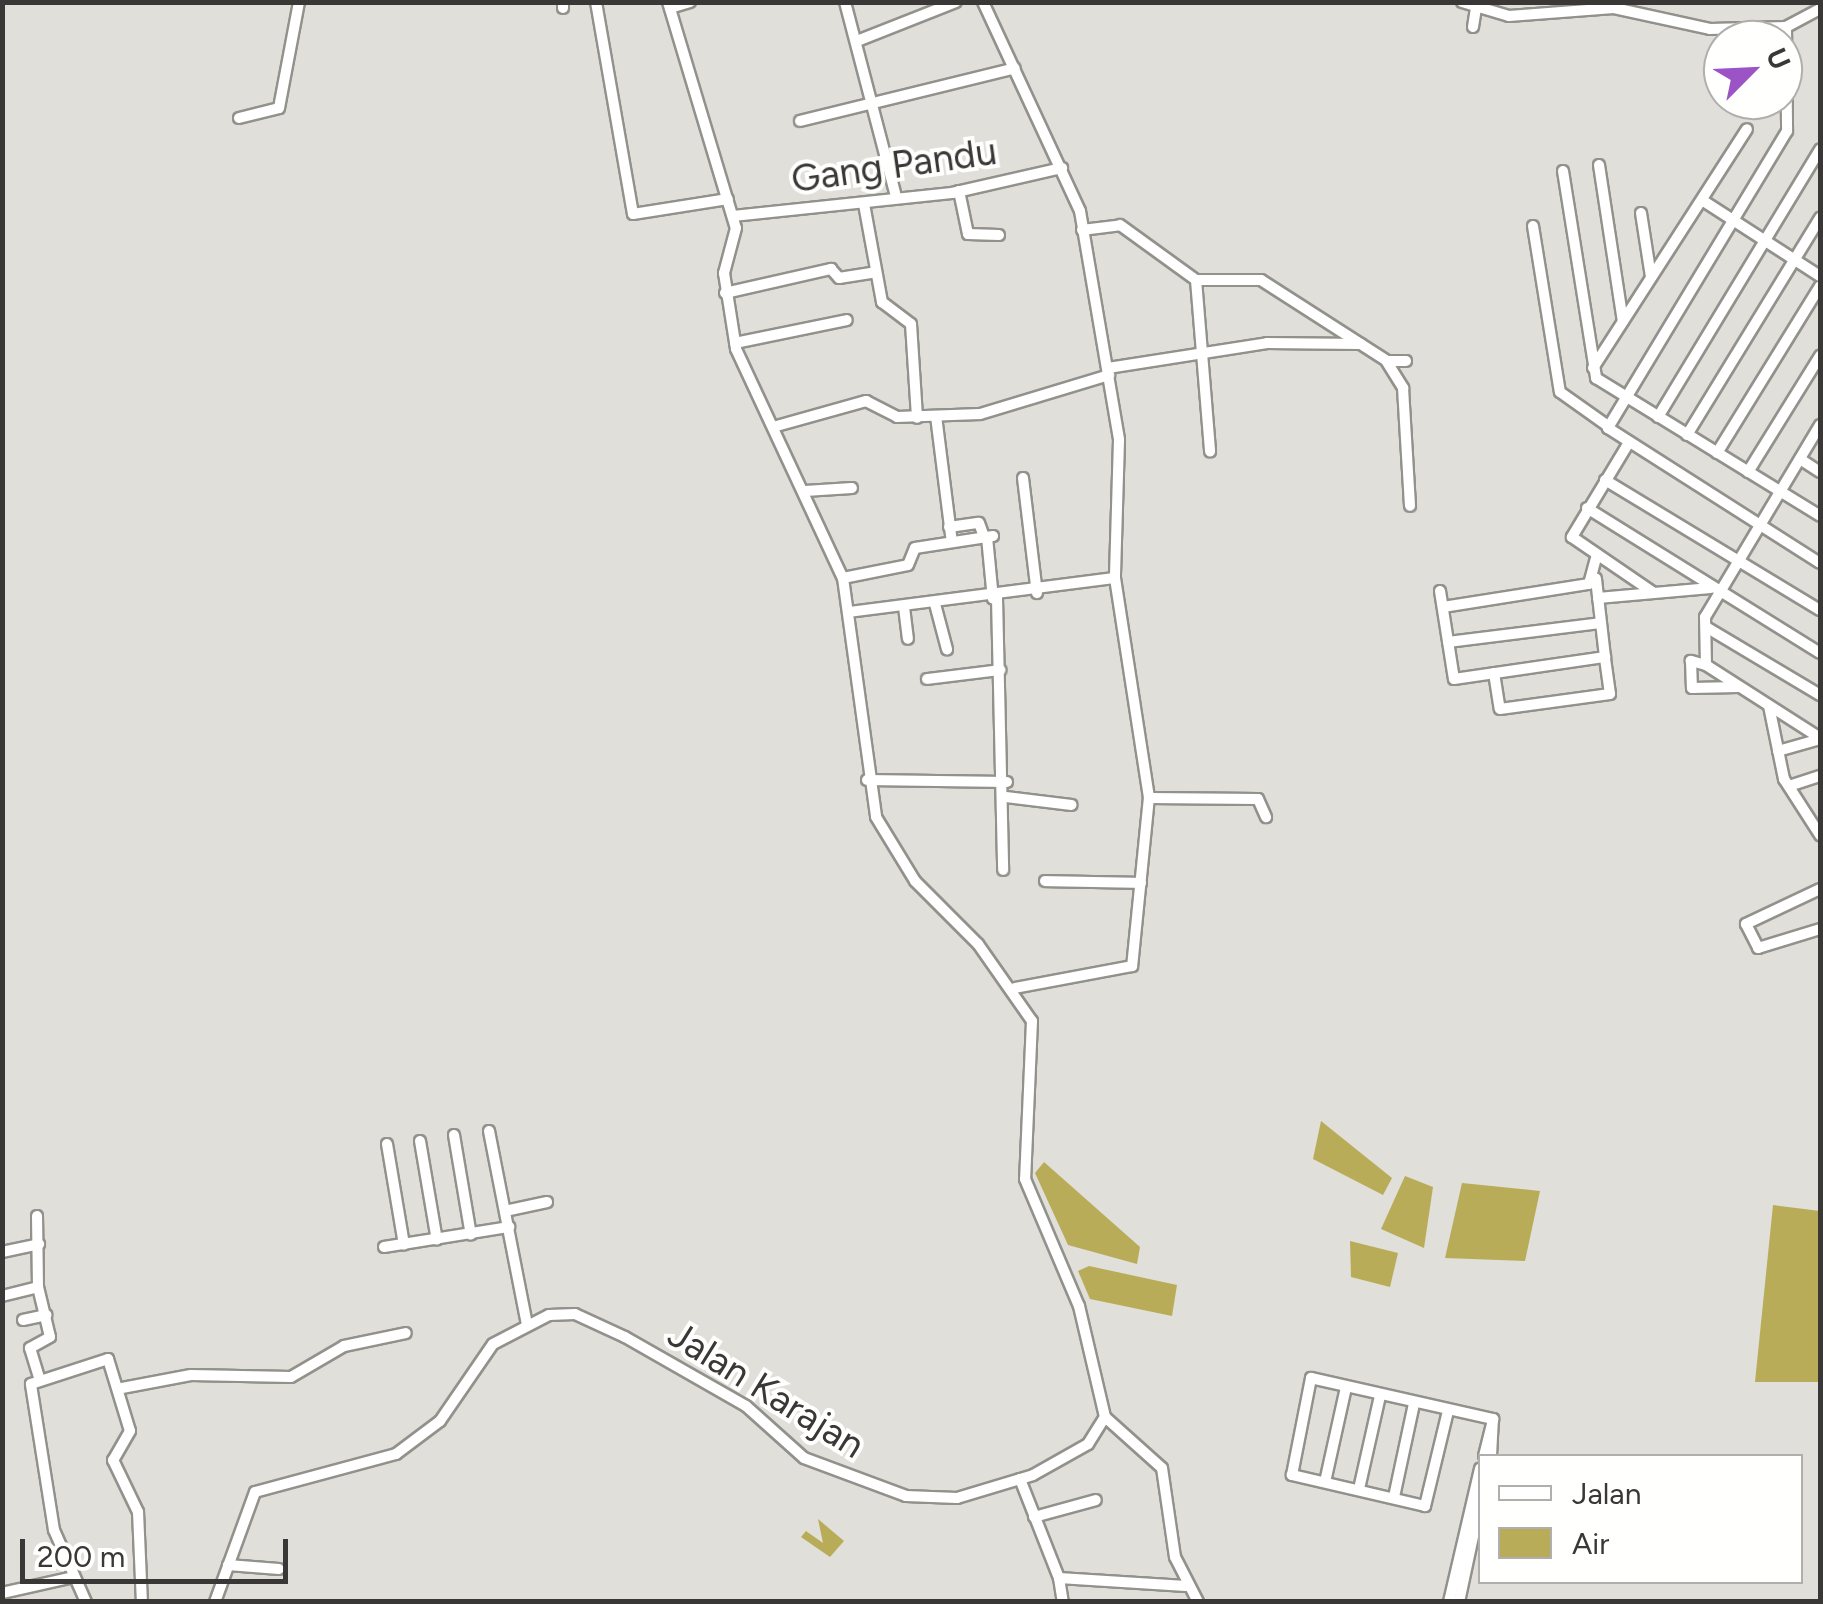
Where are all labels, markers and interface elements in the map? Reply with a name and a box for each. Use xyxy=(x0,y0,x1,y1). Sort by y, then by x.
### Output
north arrow xyxy=(1703,20,1803,120)
text: U xyxy=(1759,43,1798,75)
street label: Gang Pandu xyxy=(788,129,1000,203)
street label: Jalan Karajan xyxy=(660,1312,872,1468)
legend xyxy=(1478,1454,1803,1584)
text: Jalan xyxy=(1572,1475,1641,1512)
scale bar xyxy=(25,1519,292,1581)
text: Air xyxy=(1572,1525,1609,1562)
text: 200 m xyxy=(37,1538,125,1575)

